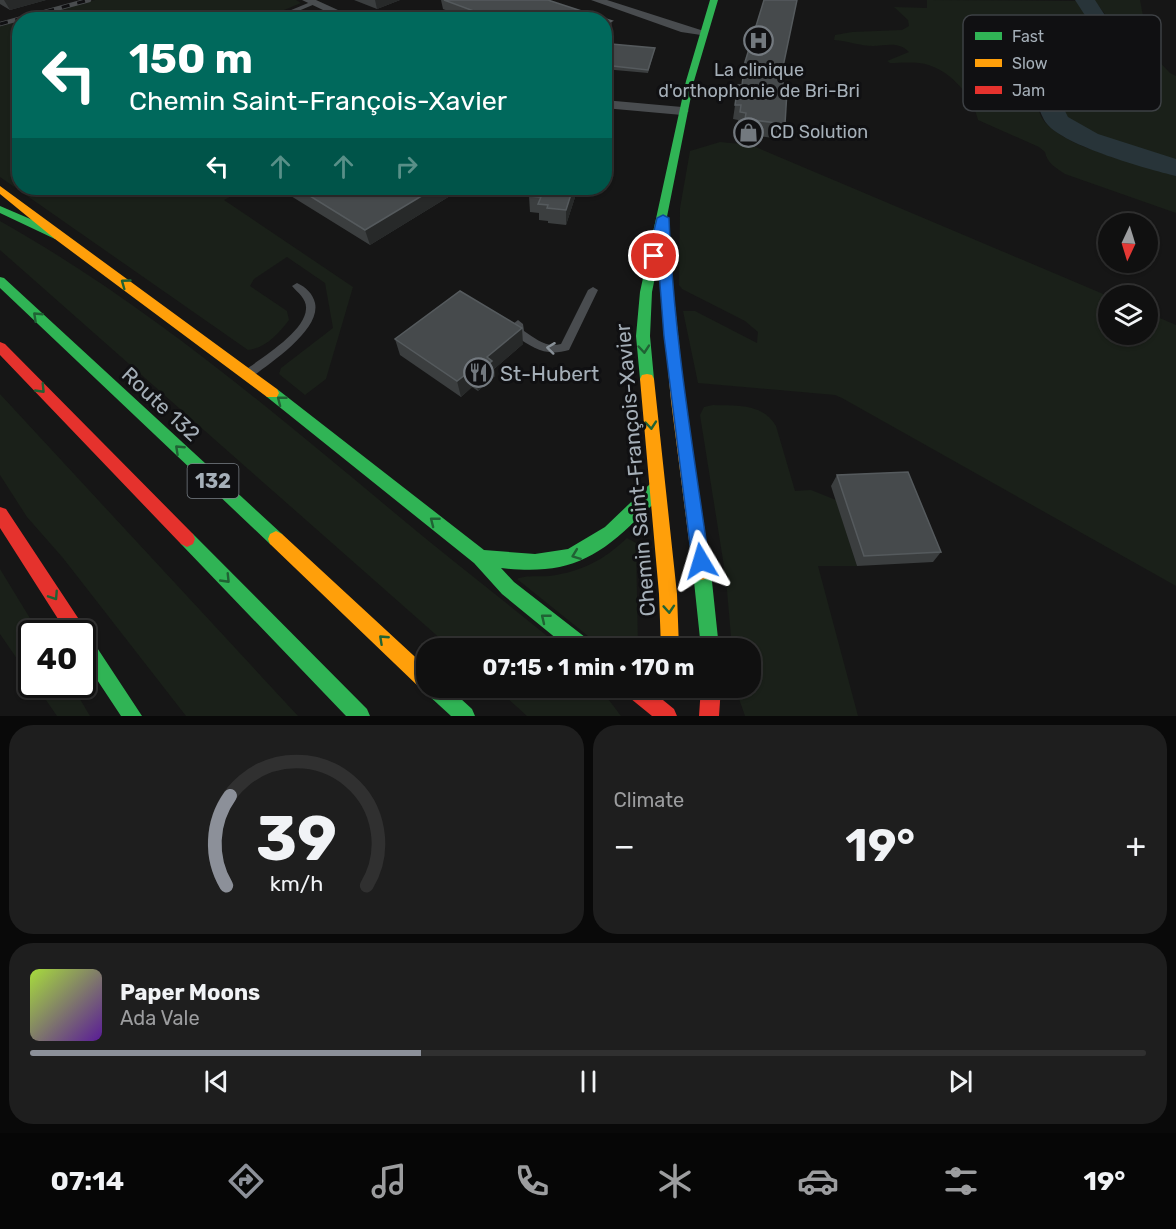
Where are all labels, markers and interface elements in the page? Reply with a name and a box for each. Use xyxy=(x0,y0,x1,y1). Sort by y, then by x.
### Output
legend xyxy=(963,15,1161,111)
hospital icon: La clinique d'orthophonie de Bri-Bri xyxy=(743,25,775,57)
text: Fast xyxy=(1012,27,1044,46)
text: 150 m xyxy=(129,34,253,84)
icon: left xyxy=(30,36,108,114)
text: Slow xyxy=(1012,54,1048,73)
place label: La clinique d'orthophonie de Bri-Bri xyxy=(658,59,860,102)
text: Jam xyxy=(1012,81,1045,100)
text: Chemin Saint-François-Xavier xyxy=(129,85,507,117)
shop icon: CD Solution xyxy=(733,116,765,148)
place label: CD Solution xyxy=(770,121,868,143)
icon: left xyxy=(201,150,234,183)
icon: ahead xyxy=(264,150,297,183)
icon: ahead xyxy=(327,150,360,183)
icon: right xyxy=(390,150,423,183)
north arrow xyxy=(1098,213,1158,273)
map controls xyxy=(1098,213,1158,345)
pin xyxy=(628,230,679,281)
icon: arrive xyxy=(637,239,670,272)
one-way arrow xyxy=(121,279,132,290)
button: layers xyxy=(1098,285,1158,345)
one-way arrow xyxy=(33,312,44,323)
street label: Chemin Saint-François-Xavier xyxy=(610,322,660,618)
one-way arrow xyxy=(546,342,556,355)
one-way arrow xyxy=(637,345,650,354)
restaurant icon: St-Hubert xyxy=(463,357,495,389)
place label: St-Hubert xyxy=(500,361,599,386)
street label: Route 132 xyxy=(117,362,205,446)
one-way arrow xyxy=(34,383,45,393)
one-way arrow xyxy=(277,396,288,407)
one-way arrow xyxy=(644,421,657,430)
one-way arrow xyxy=(176,445,186,456)
road number: 132 xyxy=(188,464,238,498)
one-way arrow xyxy=(430,517,441,528)
position arrow xyxy=(669,529,733,593)
one-way arrow xyxy=(572,547,582,560)
one-way arrow xyxy=(219,572,230,582)
one-way arrow xyxy=(46,589,57,600)
one-way arrow xyxy=(662,605,675,614)
one-way arrow xyxy=(541,614,552,625)
speed limit sign: 40 xyxy=(18,620,96,698)
one-way arrow xyxy=(380,636,391,647)
text: 07:15 · 1 min · 170 m xyxy=(483,654,694,681)
text: Climate xyxy=(614,788,684,812)
text: 39 xyxy=(256,802,337,876)
text: 19° xyxy=(845,819,915,872)
text: − xyxy=(614,826,635,865)
text: + xyxy=(1125,826,1146,865)
text: km/h xyxy=(269,872,323,897)
text: Paper Moons xyxy=(120,979,260,1006)
text: Ada Vale xyxy=(120,1006,200,1030)
icon: previous xyxy=(200,1065,233,1098)
icon: pause xyxy=(572,1065,605,1098)
icon: next xyxy=(944,1065,977,1098)
icon: directions xyxy=(225,1160,267,1202)
icon: music xyxy=(368,1160,410,1202)
icon: phone xyxy=(511,1160,553,1202)
icon: climate xyxy=(654,1160,696,1202)
icon: car xyxy=(797,1160,839,1202)
icon: filters xyxy=(940,1160,982,1202)
text: 07:14 xyxy=(51,1165,124,1197)
text: 19° xyxy=(1084,1165,1125,1197)

